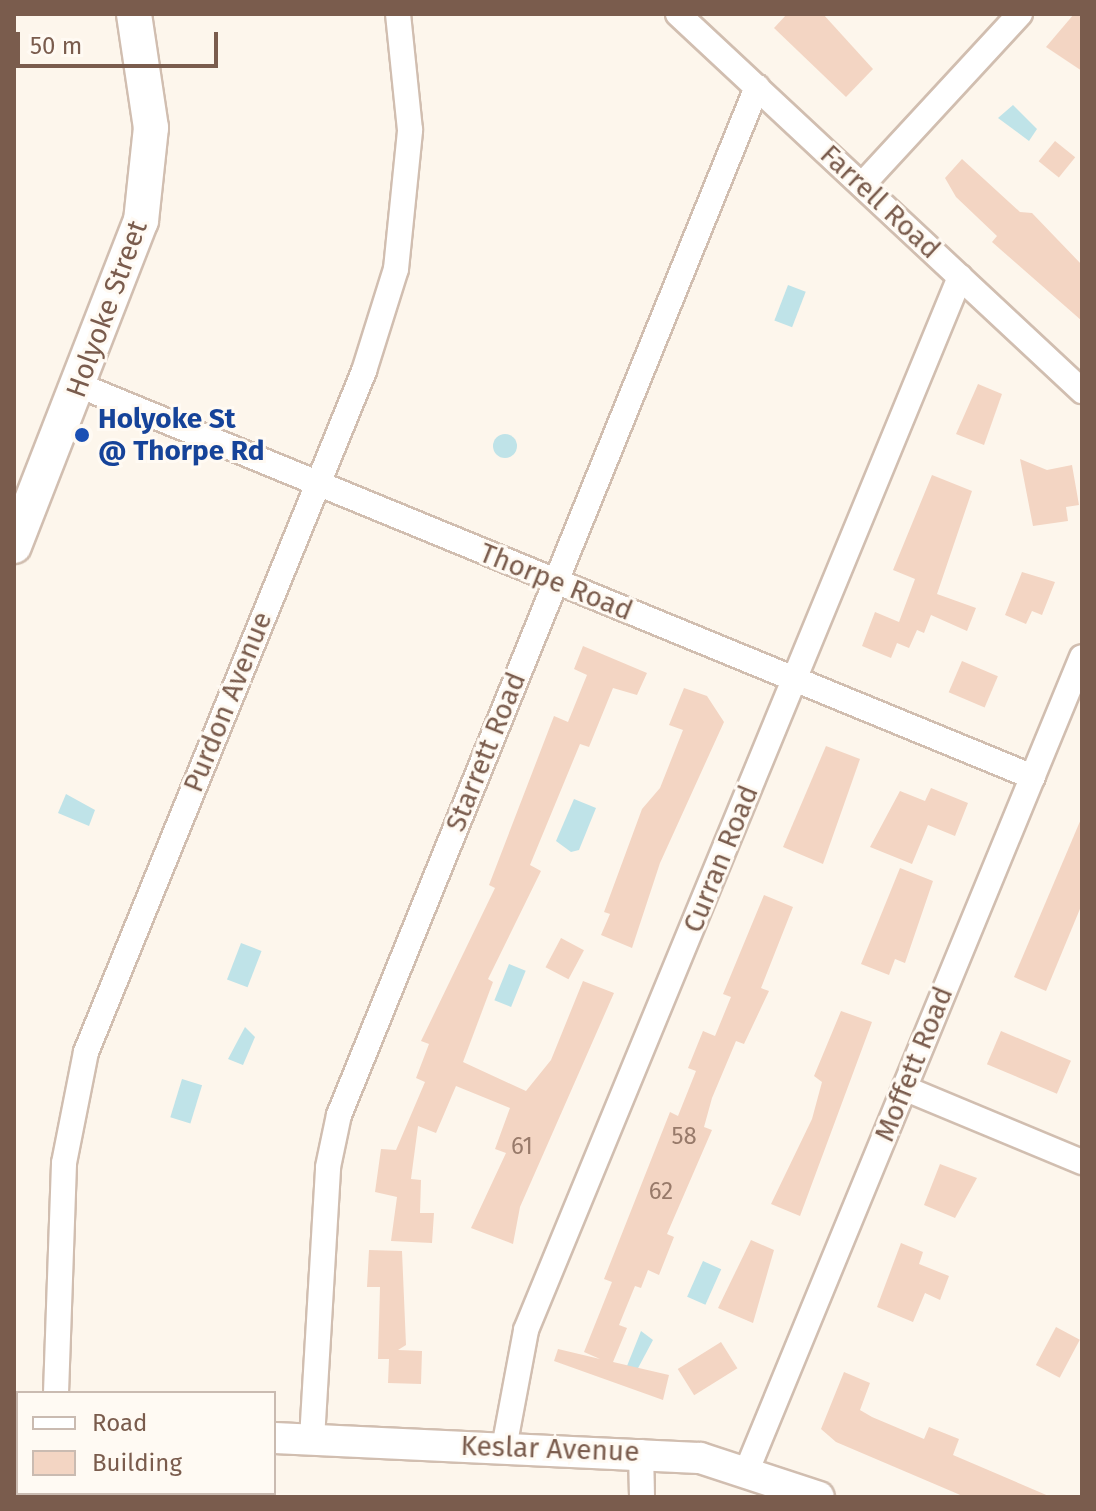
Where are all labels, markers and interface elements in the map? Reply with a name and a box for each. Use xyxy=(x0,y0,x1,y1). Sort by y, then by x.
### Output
scale bar xyxy=(20,16,222,66)
text: 50 m xyxy=(30,32,82,60)
street label: Farrell Road xyxy=(813,138,947,266)
street label: Holyoke Street xyxy=(59,216,155,402)
place label: Holyoke St @ Thorpe Rd xyxy=(98,402,265,468)
marker: Holyoke St @ Thorpe Rd xyxy=(73,426,91,444)
street label: Thorpe Road xyxy=(475,536,637,628)
street label: Purdon Avenue xyxy=(177,607,279,797)
street label: Starrett Road xyxy=(439,668,533,836)
street label: Curran Road xyxy=(676,780,766,938)
street label: Moffett Road xyxy=(868,982,960,1146)
house number: 58 xyxy=(671,1123,697,1151)
house number: 61 xyxy=(511,1133,533,1161)
house number: 62 xyxy=(649,1178,673,1206)
legend xyxy=(16,1391,276,1495)
text: Road xyxy=(92,1409,147,1437)
street label: Keslar Avenue xyxy=(460,1429,640,1469)
text: Building xyxy=(92,1449,182,1477)

